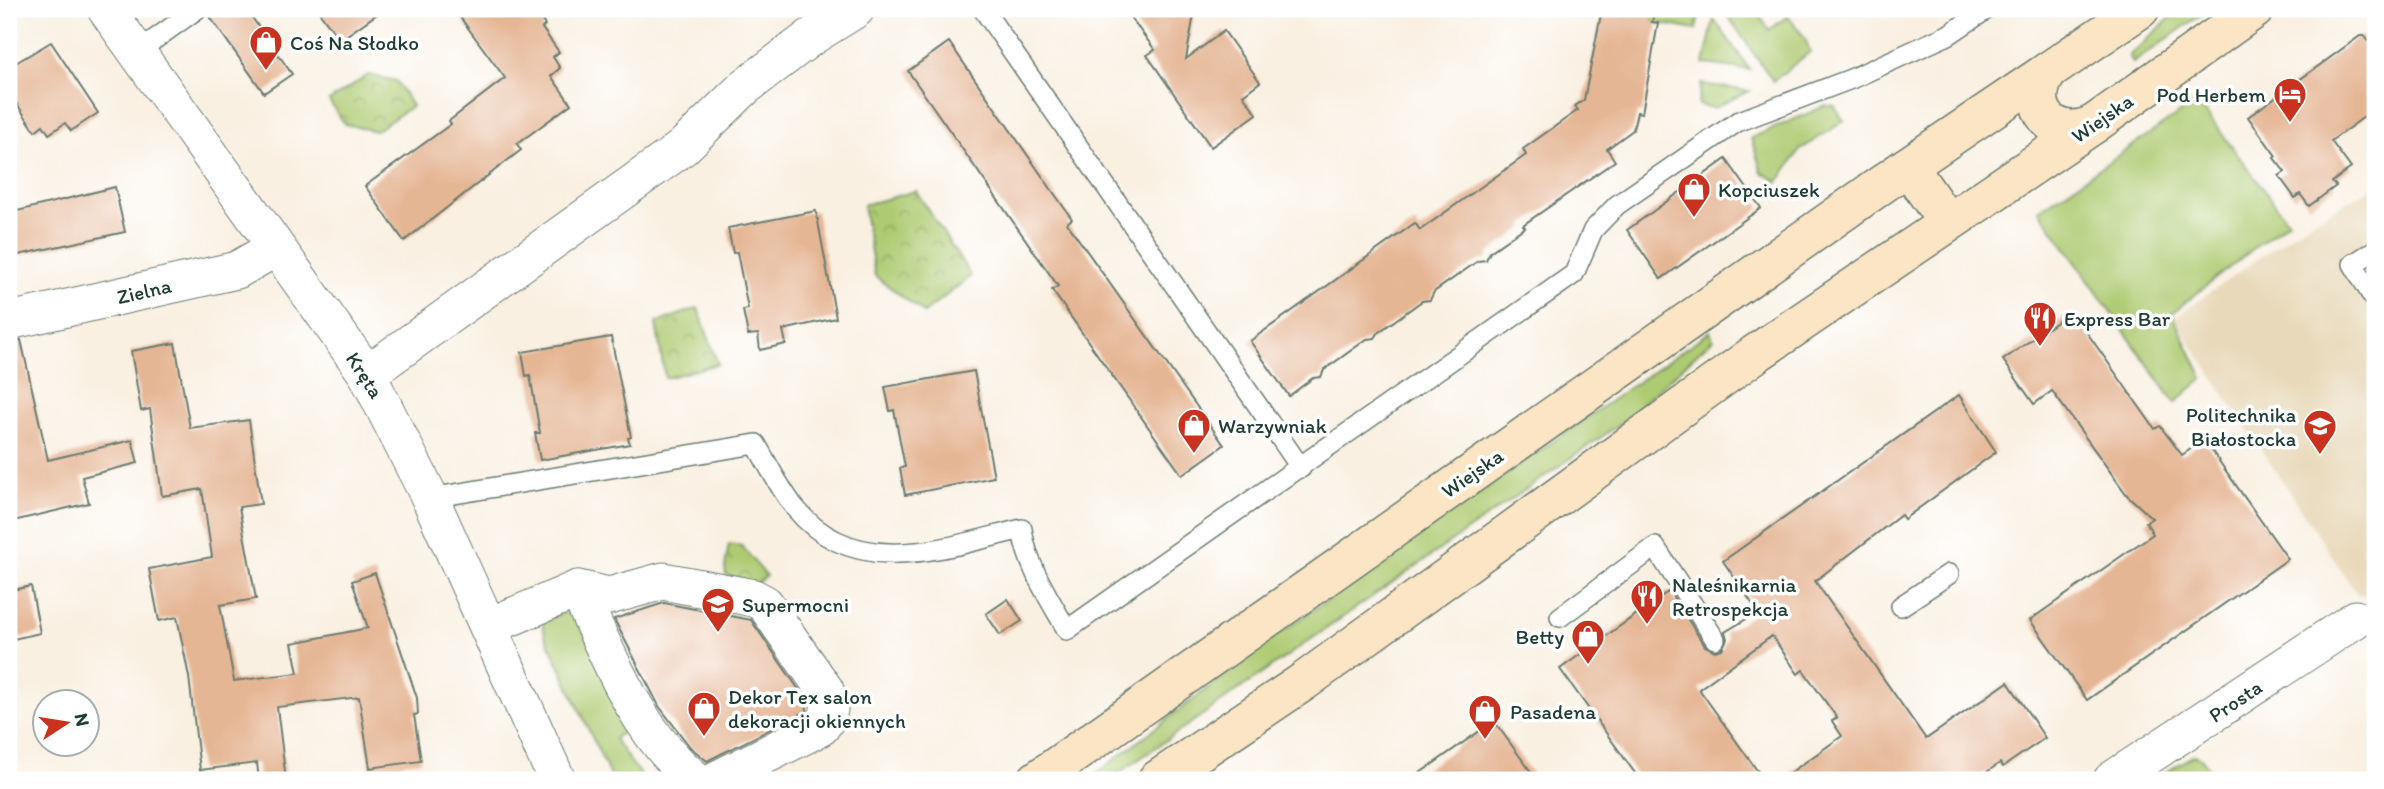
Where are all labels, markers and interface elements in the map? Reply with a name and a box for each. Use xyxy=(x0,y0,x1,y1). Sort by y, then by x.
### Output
shop icon: Coś Na Słodko xyxy=(247,23,285,72)
place label: Coś Na Słodko xyxy=(290,30,419,55)
hotel icon: Pod Herbem xyxy=(2271,75,2309,124)
place label: Pod Herbem xyxy=(2156,82,2266,107)
street label: Wiejska xyxy=(2066,88,2138,148)
shop icon: Kopciuszek xyxy=(1675,170,1713,219)
place label: Kopciuszek xyxy=(1718,177,1820,202)
street label: Zielna xyxy=(114,273,174,309)
restaurant icon: Express Bar xyxy=(2021,299,2059,348)
place label: Express Bar xyxy=(2064,306,2171,331)
street label: Kręta xyxy=(341,347,389,403)
place label: Politechnika Białostocka xyxy=(2186,402,2296,451)
shop icon: Warzywniak xyxy=(1175,406,1213,455)
school or university icon: Politechnika Białostocka xyxy=(2301,407,2339,456)
place label: Warzywniak xyxy=(1218,413,1327,438)
street label: Wiejska xyxy=(1436,443,1508,503)
place label: Naleśnikarnia Retrospekcja xyxy=(1672,572,1797,621)
restaurant icon: Naleśnikarnia Retrospekcja xyxy=(1628,577,1666,626)
school or university icon: Supermocni xyxy=(699,585,737,634)
place label: Supermocni xyxy=(742,592,849,617)
shop icon: Betty xyxy=(1569,617,1607,666)
place label: Betty xyxy=(1516,624,1564,649)
street label: Prosta xyxy=(2204,674,2266,728)
place label: Dekor Tex salon dekoracji okiennych xyxy=(728,684,906,733)
north arrow xyxy=(32,688,102,758)
shop icon: Dekor Tex salon dekoracji okiennych xyxy=(685,689,723,738)
shop icon: Pasadena xyxy=(1466,692,1504,741)
place label: Pasadena xyxy=(1510,699,1596,724)
text: N xyxy=(70,711,95,728)

